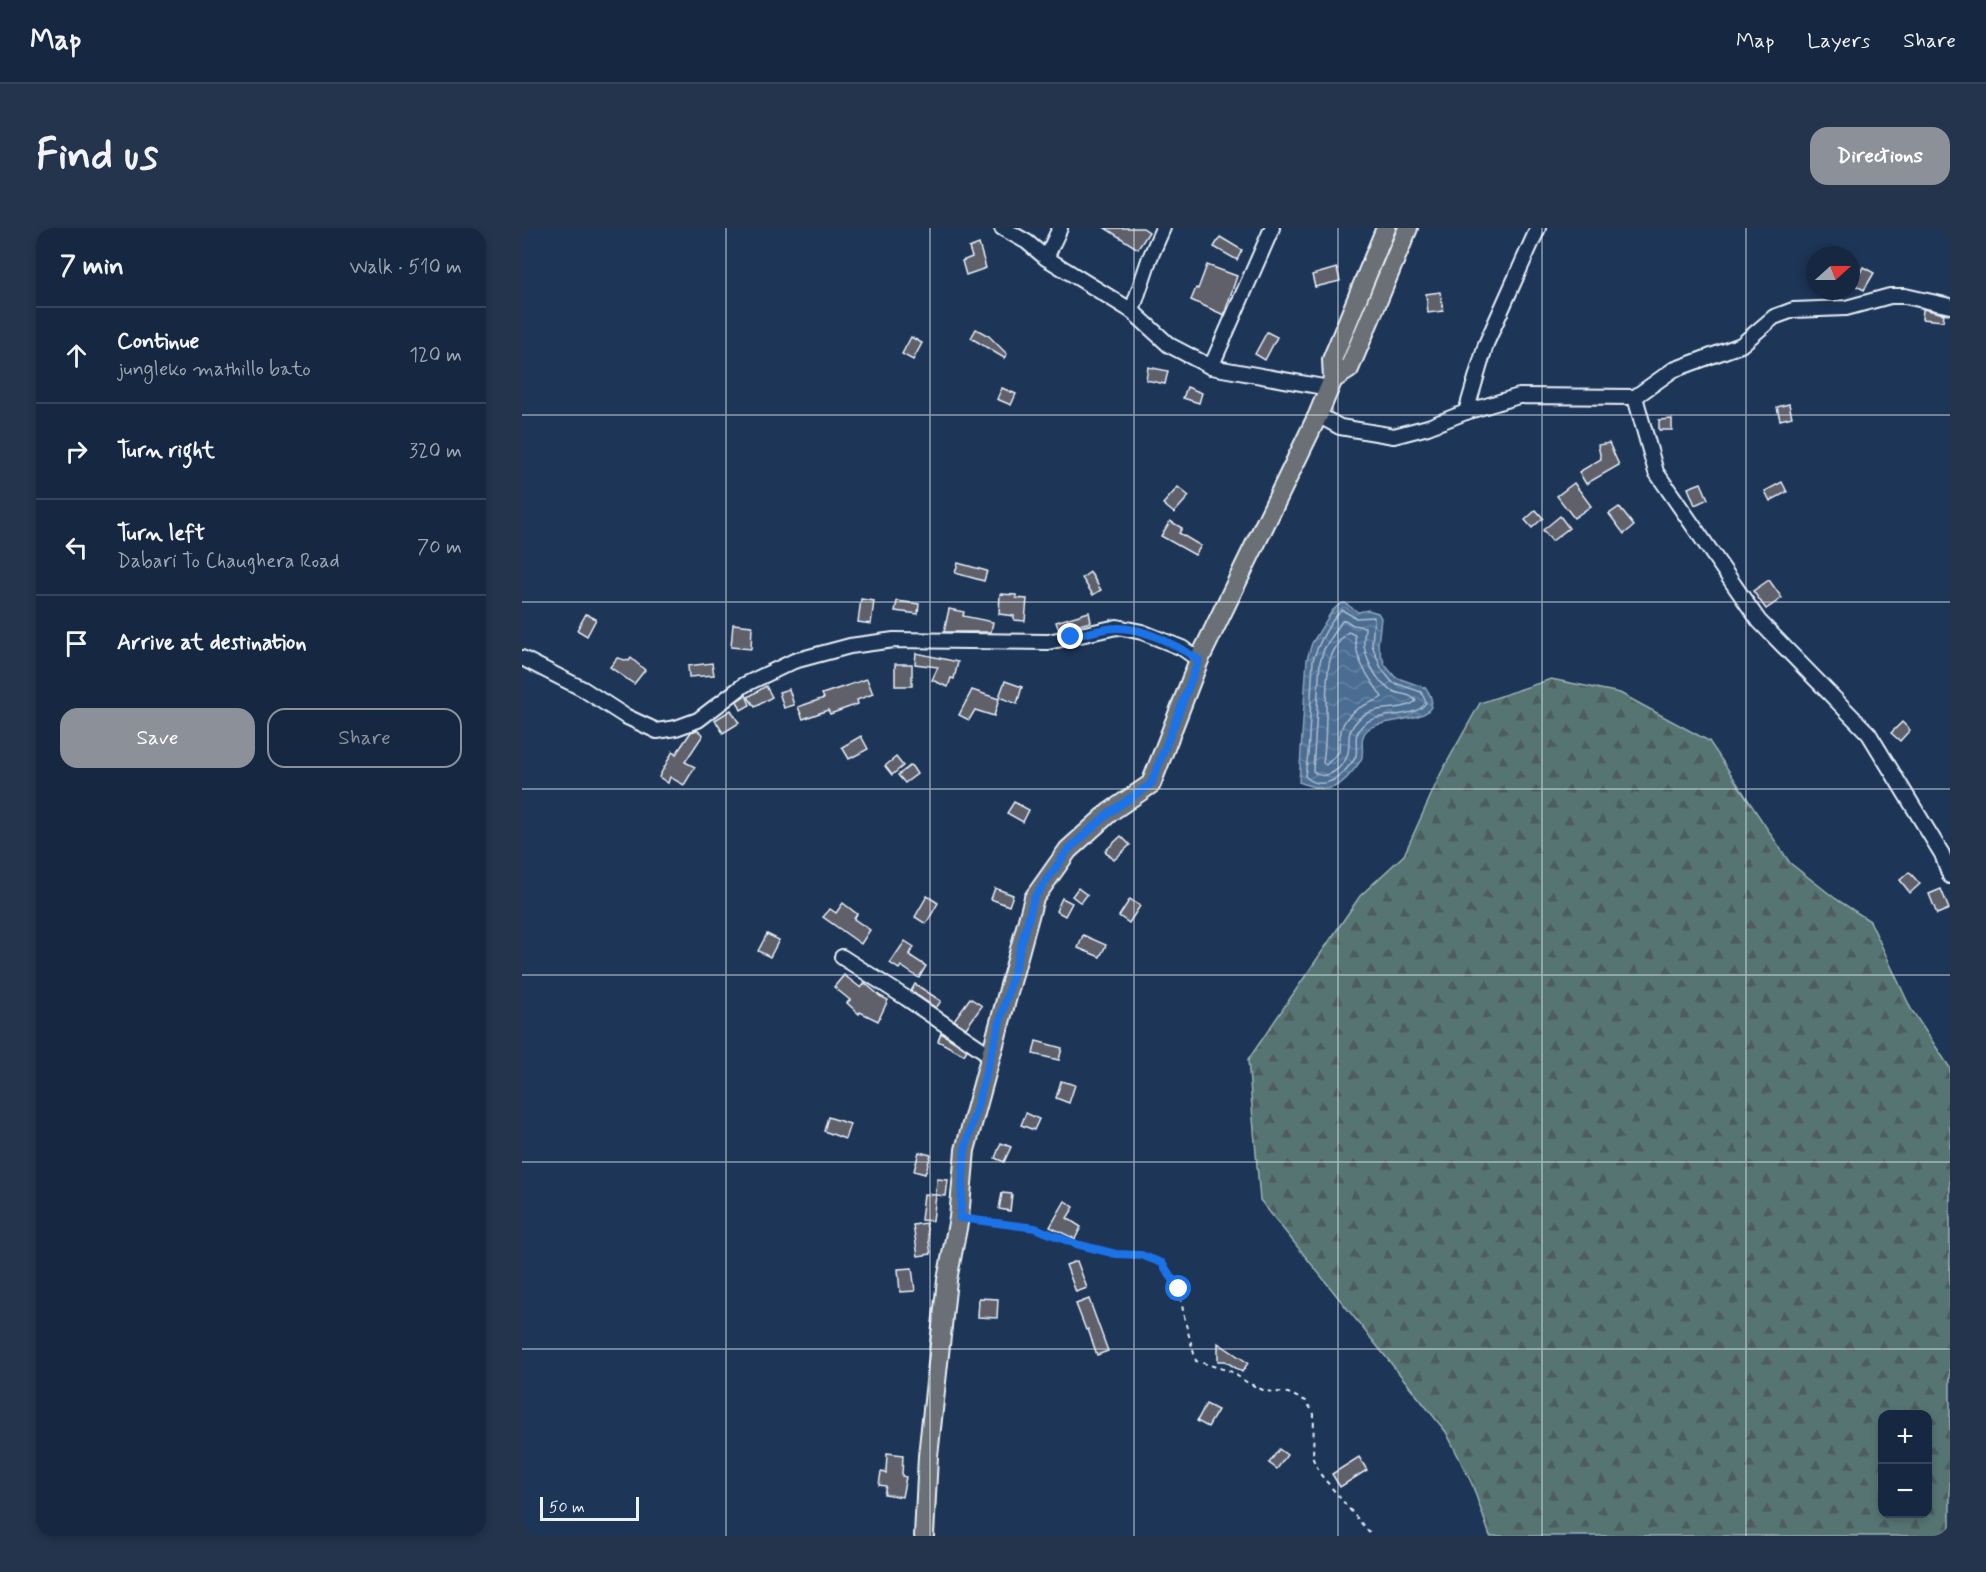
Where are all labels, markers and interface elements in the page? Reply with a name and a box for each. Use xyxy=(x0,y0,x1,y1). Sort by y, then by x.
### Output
text: Map xyxy=(30,23,81,60)
text: Map xyxy=(1736,27,1774,55)
text: Layers xyxy=(1807,27,1870,55)
text: Share xyxy=(1903,27,1956,55)
button: Directions xyxy=(1810,127,1950,185)
text: Find us xyxy=(36,129,158,184)
north arrow xyxy=(1806,246,1860,300)
text: 7 min xyxy=(60,250,124,284)
text: Walk · 510 m xyxy=(349,254,462,281)
text: Continue xyxy=(117,328,199,356)
icon: ahead xyxy=(60,339,93,372)
text: 120 m xyxy=(409,342,462,369)
text: jungleko mathillo bato xyxy=(117,356,311,383)
icon: right xyxy=(60,435,93,468)
text: Turn right xyxy=(117,437,215,465)
text: 320 m xyxy=(409,438,462,465)
text: Turn left xyxy=(117,520,205,548)
icon: left xyxy=(60,531,93,564)
text: 70 m xyxy=(417,534,462,561)
text: Dabari To Chaughera Road xyxy=(117,548,340,575)
route end xyxy=(1057,623,1083,649)
icon: arrive xyxy=(60,627,93,660)
text: Arrive at destination xyxy=(117,629,307,657)
button: Save xyxy=(60,708,255,768)
button: Share xyxy=(267,708,462,768)
route start xyxy=(1165,1275,1191,1301)
map controls xyxy=(1878,1410,1932,1518)
button: + xyxy=(1878,1410,1932,1464)
button: − xyxy=(1878,1464,1932,1518)
scale bar xyxy=(540,1494,639,1522)
text: 50 m xyxy=(549,1497,585,1518)

